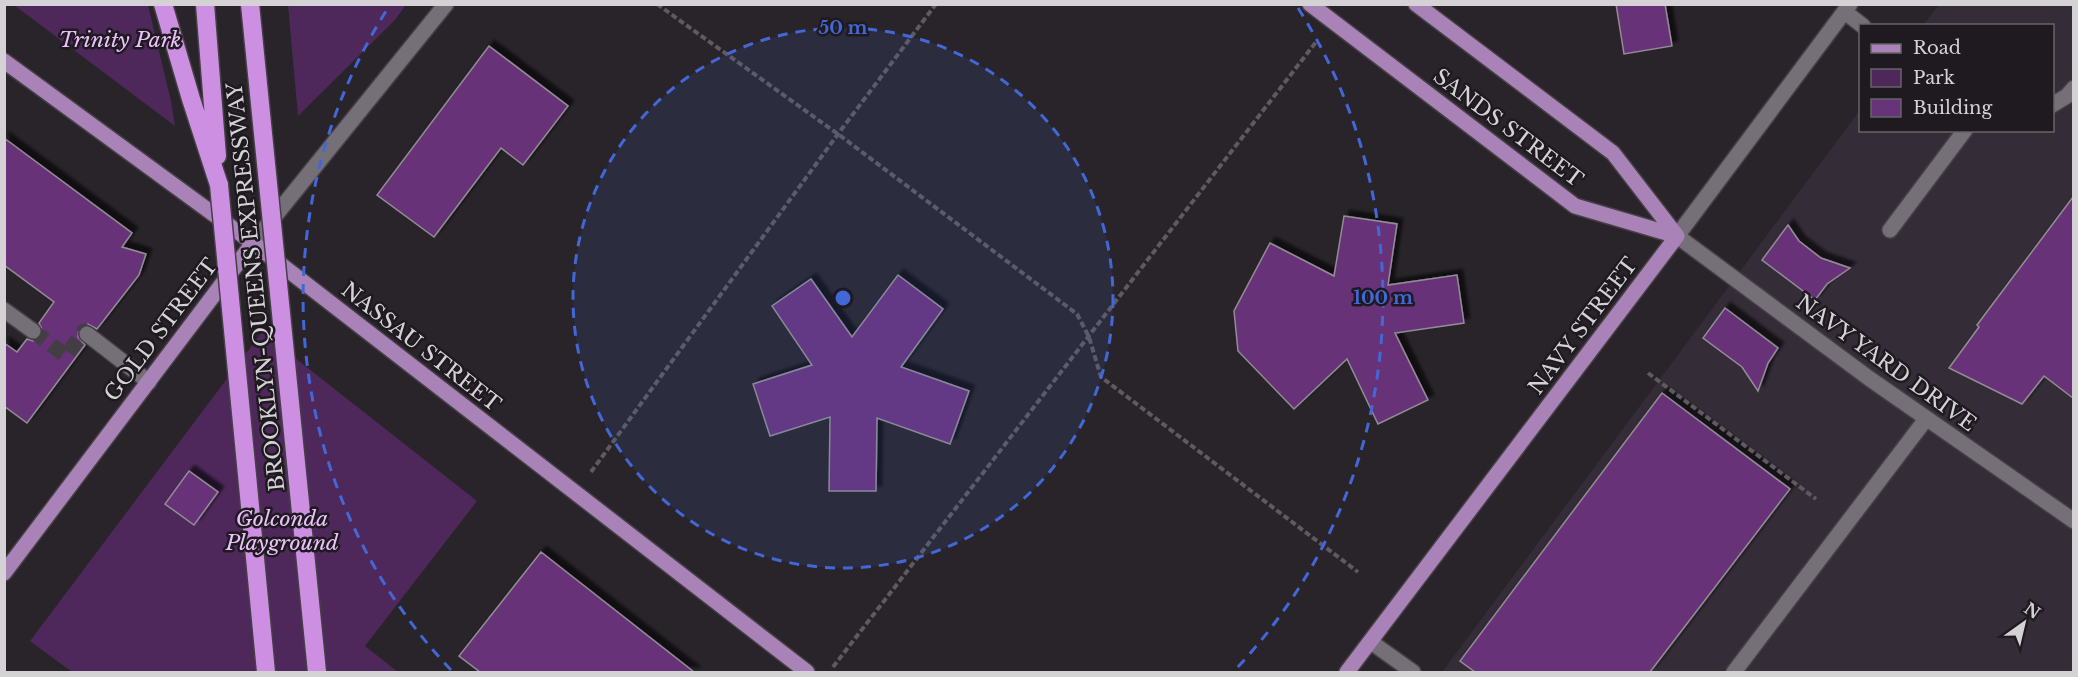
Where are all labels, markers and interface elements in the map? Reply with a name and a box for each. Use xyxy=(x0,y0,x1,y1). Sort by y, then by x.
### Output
text: 50 m xyxy=(819,17,868,39)
legend xyxy=(1859,24,2054,132)
park label: Trinity Park xyxy=(59,27,181,53)
text: Road xyxy=(1913,37,1961,59)
street label: SANDS STREET xyxy=(1428,63,1588,193)
text: Park xyxy=(1913,67,1955,89)
street label: BROOKLYN-QUEENS EXPRESSWAY xyxy=(222,81,290,493)
text: Building xyxy=(1913,97,1992,119)
street label: NAVY STREET xyxy=(1523,252,1643,400)
street label: GOLD STREET xyxy=(99,253,223,406)
street label: NASSAU STREET xyxy=(336,277,506,417)
text: 100 m xyxy=(1353,287,1413,309)
centre of rings xyxy=(833,288,853,308)
street label: NAVY YARD DRIVE xyxy=(1791,289,1981,437)
park label: Golconda Playground xyxy=(224,506,339,556)
north arrow xyxy=(1994,593,2054,653)
text: N xyxy=(2021,598,2044,623)

